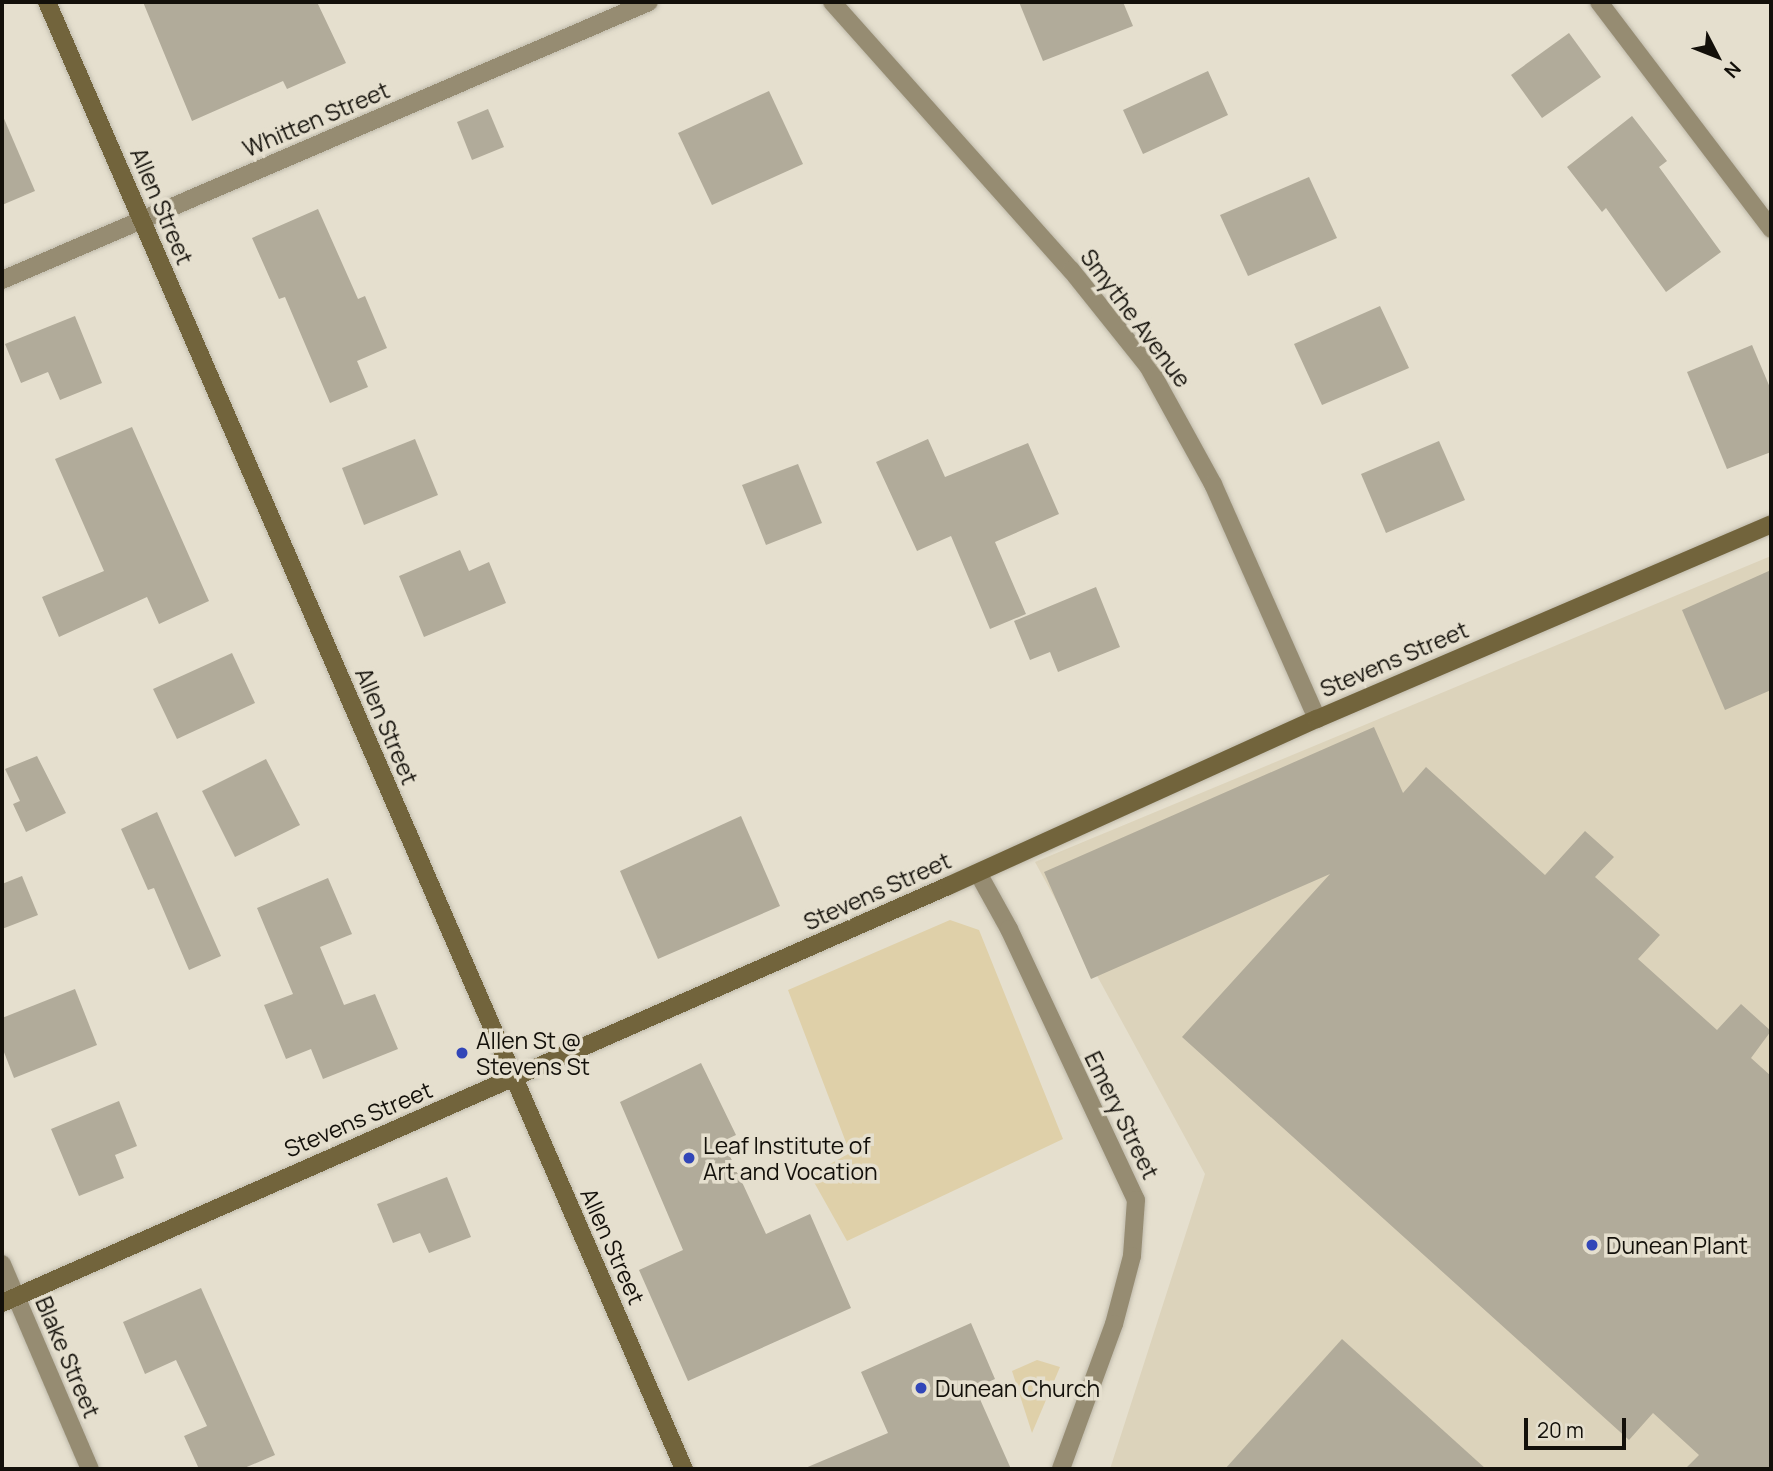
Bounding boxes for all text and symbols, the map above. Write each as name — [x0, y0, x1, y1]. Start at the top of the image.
north arrow — [1682, 21, 1752, 91]
text: N — [1718, 56, 1747, 84]
street label: Whitten Street — [239, 76, 393, 162]
street label: Allen Street — [125, 143, 199, 269]
street label: Smythe Avenue — [1075, 243, 1197, 393]
street label: Stevens Street — [1316, 615, 1472, 703]
street label: Allen Street — [350, 663, 424, 789]
street label: Stevens Street — [799, 846, 955, 936]
place label: Allen St @ Stevens St — [476, 1026, 590, 1080]
marker: Allen St @ Stevens St — [454, 1045, 470, 1061]
street label: Emery Street — [1079, 1047, 1165, 1183]
street label: Stevens Street — [280, 1075, 436, 1163]
place label: Leaf Institute of Art and Vocation — [703, 1131, 878, 1185]
marker: Leaf Institute of Art and Vocation — [681, 1150, 697, 1166]
street label: Allen Street — [575, 1184, 651, 1308]
place label: Dunean Plant — [1606, 1231, 1748, 1259]
marker: Dunean Plant — [1584, 1237, 1600, 1253]
street label: Blake Street — [30, 1292, 106, 1422]
place label: Dunean Church — [935, 1374, 1100, 1402]
marker: Dunean Church — [913, 1380, 929, 1396]
scale bar — [1528, 1404, 1630, 1448]
text: 20 m — [1537, 1416, 1584, 1444]

